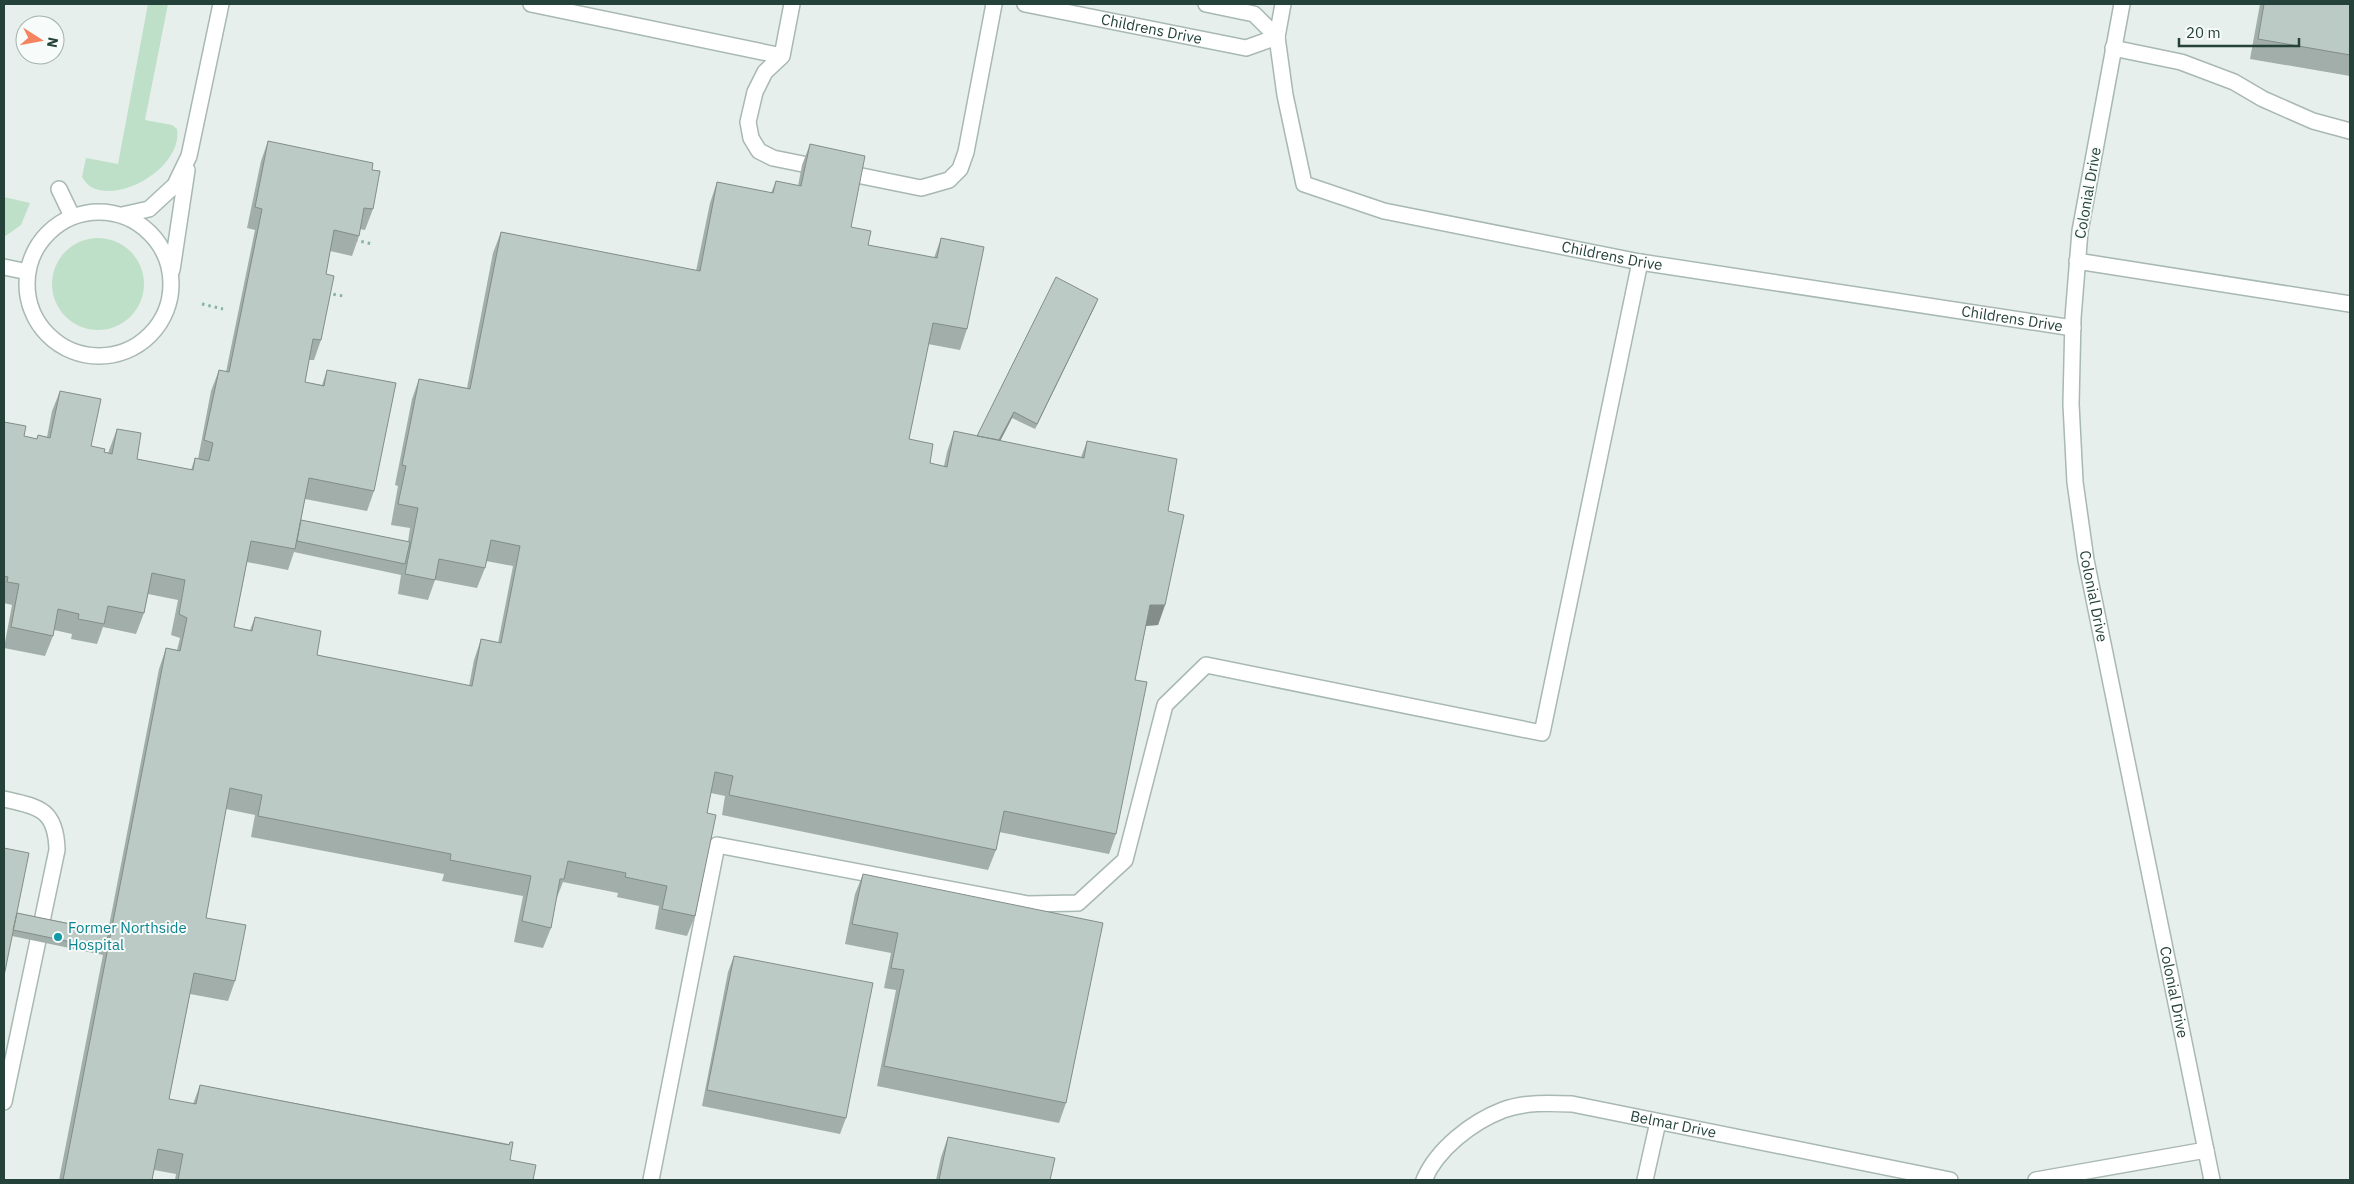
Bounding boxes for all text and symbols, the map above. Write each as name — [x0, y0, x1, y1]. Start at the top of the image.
street label: Childrens Drive — [1100, 9, 1204, 48]
north arrow — [15, 15, 65, 65]
scale bar — [2179, 15, 2299, 47]
text: 20 m — [2186, 23, 2221, 42]
text: N — [43, 36, 63, 49]
street label: Colonial Drive — [2070, 146, 2105, 240]
street label: Childrens Drive — [1560, 237, 1664, 274]
street label: Childrens Drive — [1960, 301, 2064, 335]
street label: Colonial Drive — [2076, 549, 2112, 644]
place label: Former Northside Hospital — [68, 918, 187, 954]
marker: Former Northside Hospital — [52, 931, 64, 943]
street label: Colonial Drive — [2156, 945, 2193, 1040]
street label: Belmar Drive — [1629, 1106, 1718, 1142]

